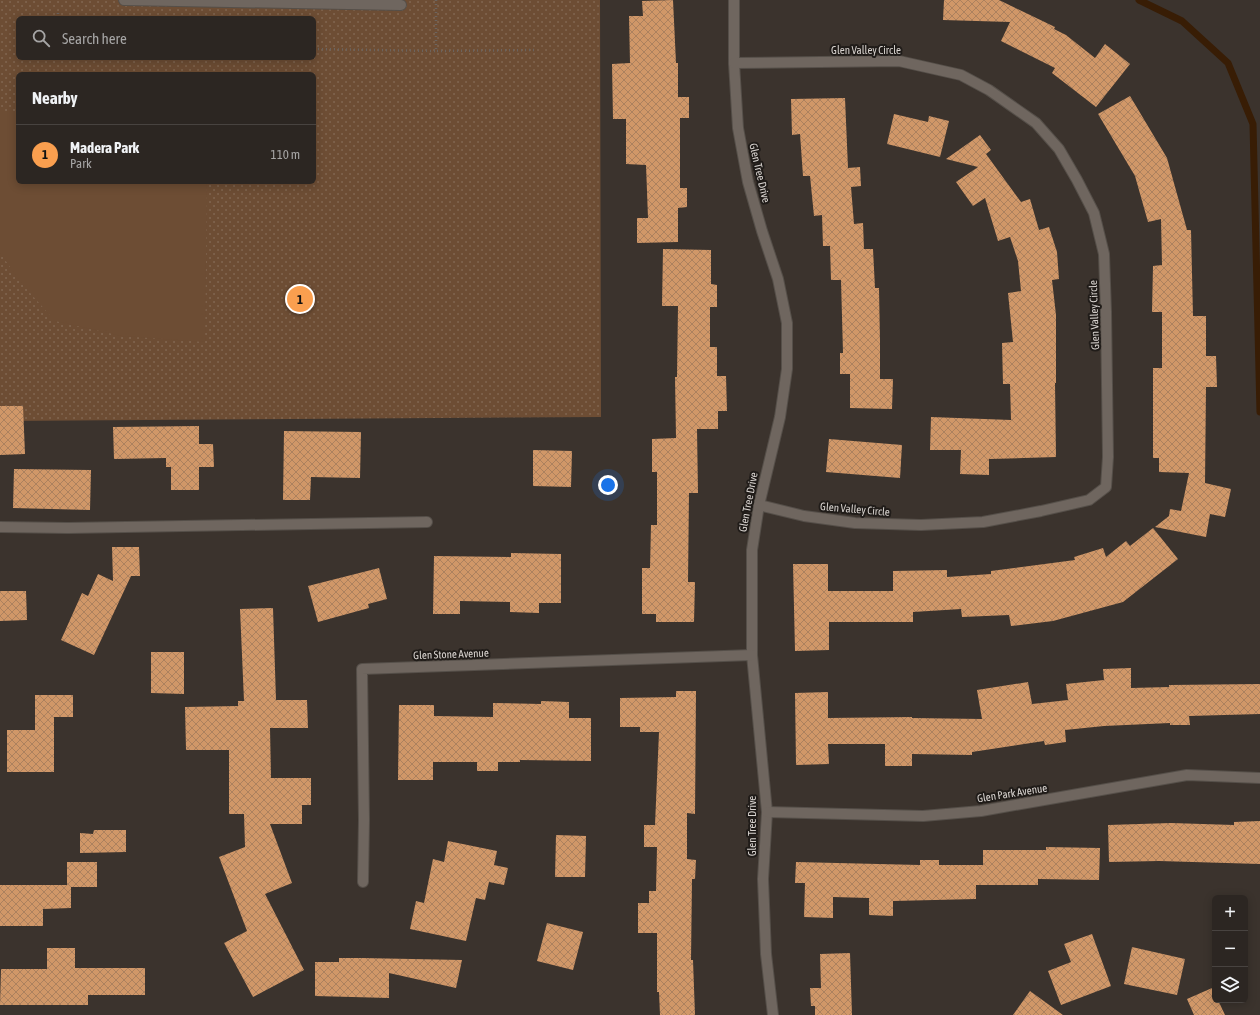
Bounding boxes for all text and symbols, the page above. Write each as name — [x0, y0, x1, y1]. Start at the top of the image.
search box — [16, 16, 316, 60]
icon: search — [30, 27, 52, 49]
text: Search here — [62, 30, 127, 47]
street label: Glen Valley Circle — [831, 44, 901, 56]
text: Nearby — [32, 88, 78, 108]
text: Madera Park — [70, 139, 139, 156]
street label: Glen Tree Drive — [747, 142, 773, 204]
text: 1 — [42, 147, 48, 162]
text: 110 m — [271, 147, 300, 162]
text: Park — [70, 156, 92, 171]
street label: Glen Valley Circle — [1087, 280, 1101, 350]
pin: 1 — [287, 284, 313, 314]
street label: Glen Tree Drive — [736, 471, 760, 533]
your location — [598, 475, 618, 495]
street label: Glen Valley Circle — [820, 500, 890, 518]
street label: Glen Stone Avenue — [413, 647, 489, 661]
street label: Glen Park Avenue — [976, 782, 1048, 804]
street label: Glen Tree Drive — [746, 796, 758, 856]
map controls — [1212, 895, 1248, 1003]
button: + — [1212, 895, 1248, 931]
button: − — [1212, 931, 1248, 967]
button: layers — [1212, 967, 1248, 1003]

